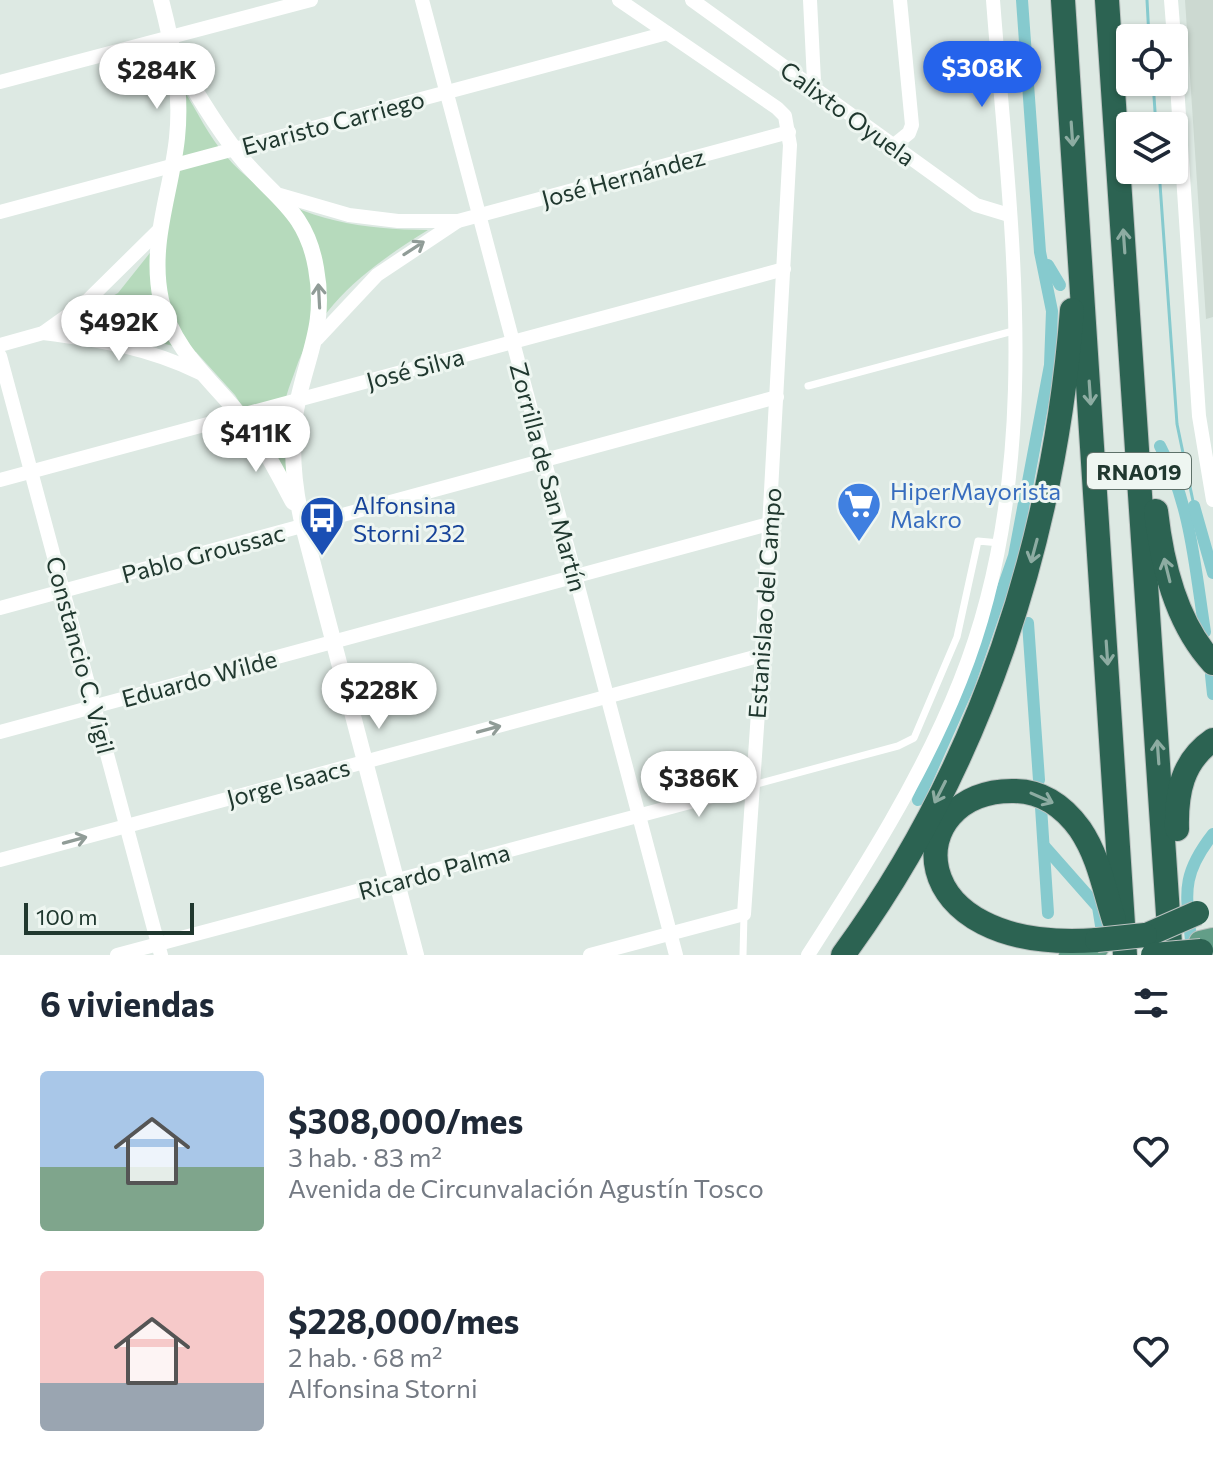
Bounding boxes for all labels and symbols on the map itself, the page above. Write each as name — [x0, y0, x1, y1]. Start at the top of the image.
pin: $308K — [926, 41, 1038, 109]
pin: $284K — [101, 43, 213, 111]
street label: Calixto Oyuela — [775, 54, 921, 172]
street label: Evaristo Carriego — [239, 84, 427, 160]
one-way arrow — [1065, 120, 1080, 147]
street label: José Hernández — [538, 141, 708, 213]
one-way arrow — [1116, 228, 1131, 255]
one-way arrow — [402, 240, 425, 256]
one-way arrow — [311, 283, 326, 310]
pin: $492K — [63, 295, 175, 363]
street label: José Silva — [363, 341, 467, 395]
street label: Zorrilla de San Martín — [504, 359, 594, 595]
one-way arrow — [1082, 379, 1097, 406]
pin: $411K — [200, 406, 312, 474]
road number: RNA019 — [1087, 453, 1191, 489]
place label: HiperMayorista Makro — [890, 476, 1061, 533]
supermarket icon: HiperMayorista Makro — [835, 480, 883, 543]
street label: Estanislao del Campo — [741, 487, 787, 719]
place label: Alfonsina Storni 232 — [353, 490, 465, 547]
bus stop icon: Alfonsina Storni 232 — [298, 494, 346, 557]
street label: Pablo Groussac — [118, 517, 288, 589]
one-way arrow — [1025, 537, 1040, 563]
street label: Constancio C. Vigil — [41, 553, 121, 757]
one-way arrow — [1159, 557, 1174, 583]
one-way arrow — [1099, 639, 1114, 665]
street label: Eduardo Wilde — [118, 643, 280, 713]
pin: $228K — [323, 663, 435, 731]
one-way arrow — [475, 720, 501, 735]
one-way arrow — [1150, 739, 1165, 766]
pin: $386K — [643, 751, 755, 819]
street label: Jorge Isaacs — [223, 752, 353, 812]
one-way arrow — [931, 780, 947, 804]
one-way arrow — [1030, 791, 1054, 806]
one-way arrow — [62, 831, 88, 846]
street label: Ricardo Palma — [355, 837, 513, 905]
scale bar — [24, 899, 194, 935]

